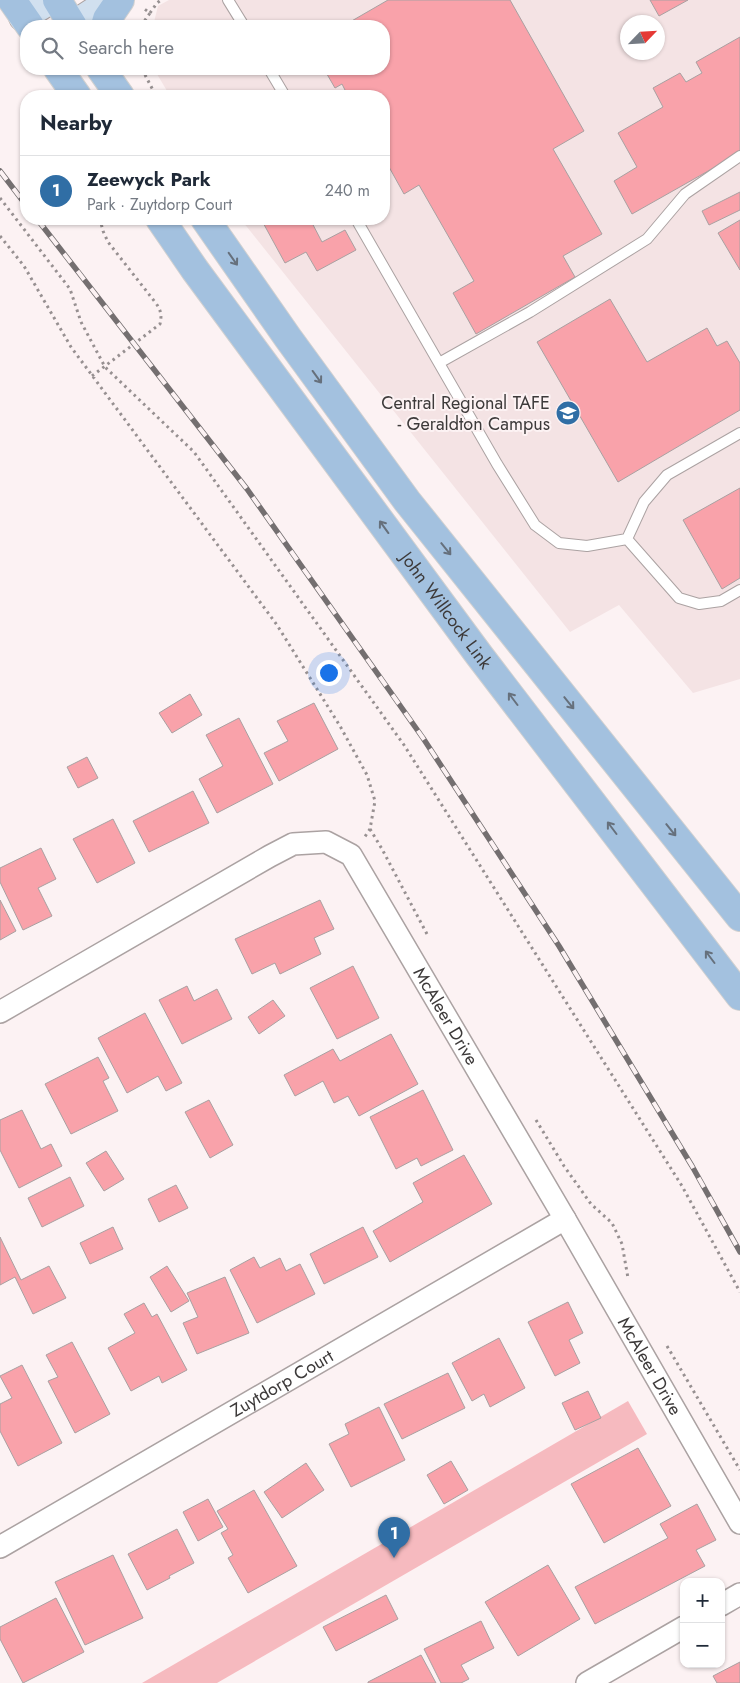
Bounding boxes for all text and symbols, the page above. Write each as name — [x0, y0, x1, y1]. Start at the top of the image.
north arrow — [620, 15, 665, 60]
search box — [20, 20, 390, 75]
icon: search — [38, 34, 66, 62]
text: Search here — [78, 34, 174, 61]
text: Nearby — [40, 108, 112, 138]
text: Zeewyck Park — [87, 166, 211, 193]
text: 1 — [52, 179, 60, 202]
text: 240 m — [325, 179, 370, 202]
text: Park · Zuytdorp Court — [87, 193, 232, 216]
one-way arrow — [228, 252, 238, 266]
one-way arrow — [312, 370, 322, 384]
place label: Central Regional TAFE - Geraldton Campus — [381, 390, 550, 437]
school or university icon: Central Regional TAFE - Geraldton Campus — [555, 400, 581, 426]
one-way arrow — [379, 520, 389, 534]
one-way arrow — [440, 542, 451, 555]
street label: John Willcock Link — [393, 545, 498, 675]
your location — [316, 660, 342, 686]
one-way arrow — [507, 693, 518, 706]
one-way arrow — [564, 696, 575, 709]
one-way arrow — [606, 822, 617, 835]
one-way arrow — [665, 823, 676, 836]
one-way arrow — [705, 951, 716, 964]
street label: McAleer Drive — [407, 962, 485, 1070]
street label: McAleer Drive — [611, 1312, 688, 1420]
street label: Zuytdorp Court — [226, 1343, 339, 1423]
pin: 1 — [378, 1517, 410, 1558]
map controls — [680, 1578, 725, 1668]
button: + — [680, 1578, 725, 1623]
button: − — [680, 1623, 725, 1668]

